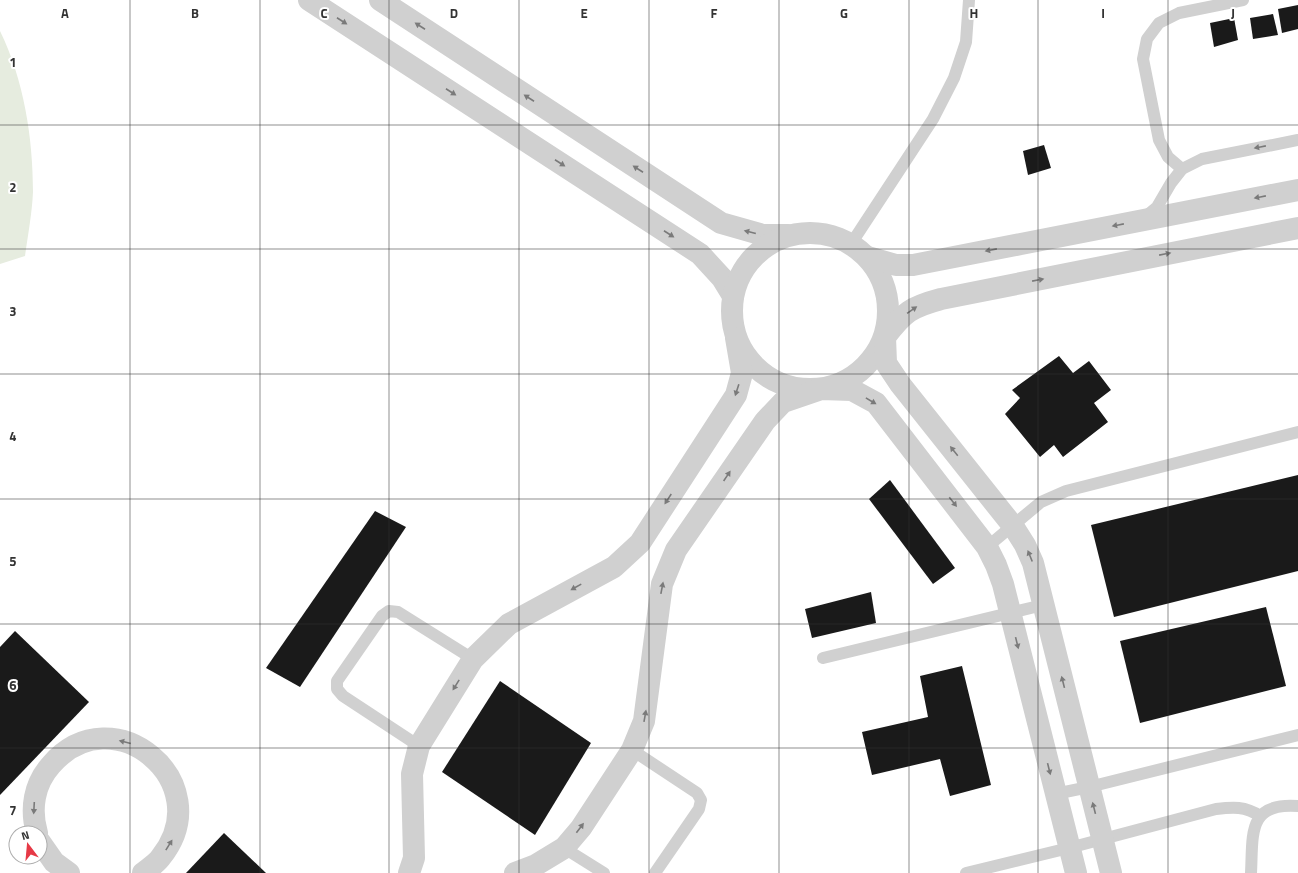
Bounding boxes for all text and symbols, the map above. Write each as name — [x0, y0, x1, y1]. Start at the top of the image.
text: A — [61, 3, 69, 23]
text: B — [191, 3, 199, 23]
text: C — [320, 3, 328, 23]
text: D — [450, 3, 458, 23]
text: E — [580, 3, 588, 23]
text: F — [711, 3, 718, 23]
text: G — [840, 3, 848, 23]
text: H — [970, 3, 978, 23]
text: I — [1101, 3, 1105, 23]
text: J — [1231, 3, 1235, 23]
one-way arrow — [337, 17, 347, 25]
one-way arrow — [414, 23, 426, 30]
text: 1 — [9, 52, 17, 72]
one-way arrow — [446, 88, 456, 96]
one-way arrow — [523, 94, 535, 101]
one-way arrow — [1254, 145, 1266, 151]
one-way arrow — [555, 159, 565, 167]
one-way arrow — [633, 165, 643, 173]
text: 2 — [9, 177, 17, 197]
one-way arrow — [1254, 194, 1266, 200]
one-way arrow — [1112, 222, 1125, 228]
one-way arrow — [744, 229, 756, 235]
one-way arrow — [664, 230, 674, 238]
one-way arrow — [985, 248, 997, 254]
one-way arrow — [1159, 251, 1171, 257]
one-way arrow — [1032, 276, 1044, 282]
text: 3 — [9, 301, 17, 321]
one-way arrow — [907, 306, 917, 314]
one-way arrow — [734, 384, 740, 396]
one-way arrow — [866, 397, 876, 405]
text: 4 — [9, 426, 17, 446]
one-way arrow — [949, 446, 958, 457]
one-way arrow — [723, 471, 731, 481]
one-way arrow — [664, 494, 672, 504]
one-way arrow — [948, 496, 957, 507]
one-way arrow — [1026, 550, 1032, 562]
text: 5 — [9, 551, 17, 571]
one-way arrow — [659, 581, 665, 594]
one-way arrow — [570, 584, 582, 591]
one-way arrow — [1015, 637, 1021, 649]
text: 6 — [9, 675, 17, 695]
one-way arrow — [1059, 676, 1065, 688]
one-way arrow — [452, 680, 460, 690]
one-way arrow — [642, 710, 648, 722]
one-way arrow — [118, 739, 130, 745]
one-way arrow — [1047, 763, 1053, 775]
text: 7 — [9, 800, 17, 820]
one-way arrow — [31, 802, 37, 815]
one-way arrow — [1091, 802, 1097, 814]
one-way arrow — [576, 823, 585, 834]
north arrow — [8, 825, 48, 865]
text: N — [19, 827, 31, 844]
one-way arrow — [165, 840, 173, 850]

